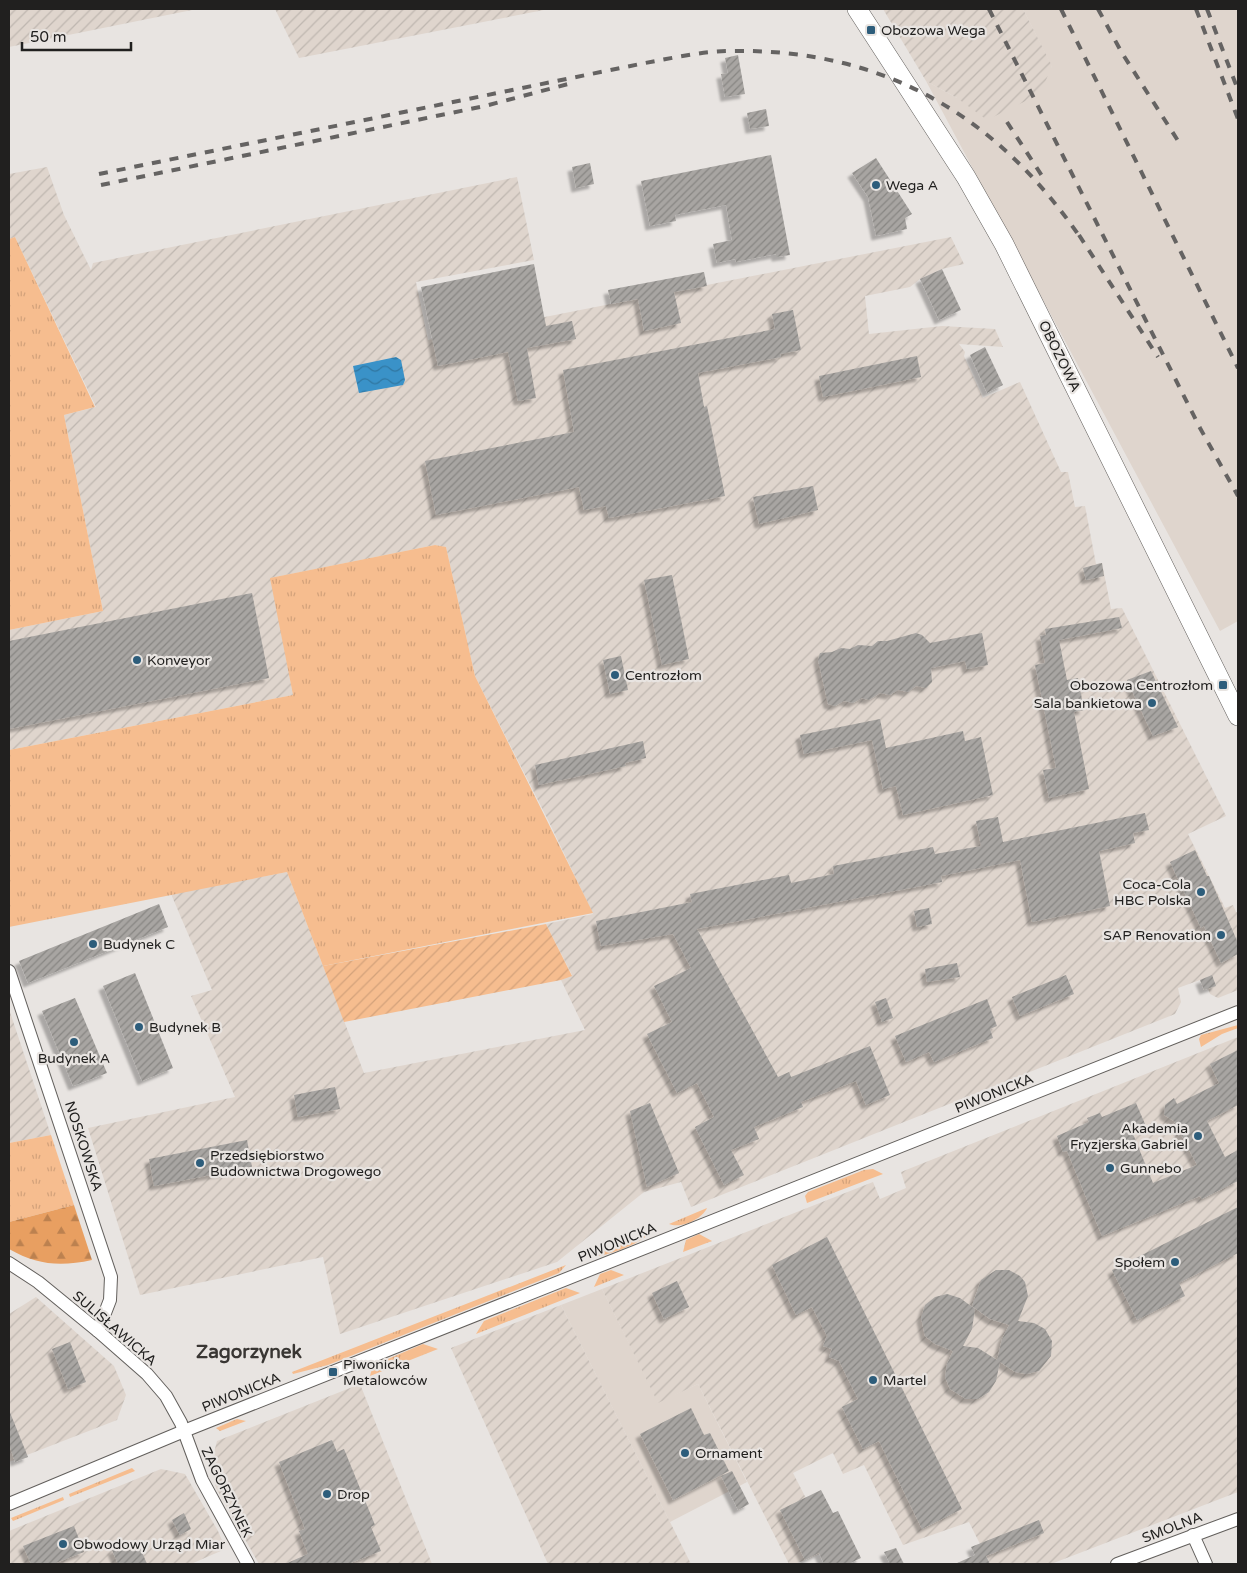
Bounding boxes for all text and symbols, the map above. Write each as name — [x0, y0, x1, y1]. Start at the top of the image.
scale bar — [22, 20, 131, 52]
place label: Obozowa Wega — [881, 22, 986, 39]
marker: Obozowa Wega — [865, 24, 877, 36]
text: 50 m — [30, 28, 67, 46]
place label: Wega A — [886, 177, 938, 194]
marker: Wega A — [870, 179, 882, 191]
street label: OBOZOWA — [1035, 318, 1084, 395]
place label: Konveyor — [147, 652, 210, 669]
marker: Konveyor — [131, 654, 143, 666]
place label: Centrozłom — [625, 667, 702, 684]
marker: Centrozłom — [609, 669, 621, 681]
place label: Obozowa Centrozłom — [1070, 677, 1213, 694]
marker: Obozowa Centrozłom — [1217, 679, 1229, 691]
place label: Sala bankietowa — [1034, 695, 1142, 712]
marker: Sala bankietowa — [1146, 697, 1158, 709]
place label: Coca-Cola HBC Polska — [1114, 876, 1191, 909]
marker: Coca-Cola HBC Polska — [1195, 886, 1207, 898]
place label: SAP Renovation — [1103, 927, 1211, 944]
marker: SAP Renovation — [1215, 929, 1227, 941]
place label: Budynek C — [103, 936, 175, 953]
marker: Budynek C — [87, 938, 99, 950]
place label: Budynek B — [149, 1019, 221, 1036]
marker: Budynek B — [133, 1021, 145, 1033]
marker: Budynek A — [68, 1036, 80, 1048]
place label: Budynek A — [38, 1050, 110, 1067]
street label: PIWONICKA — [952, 1070, 1036, 1117]
street label: NOSKOWSKA — [61, 1099, 106, 1193]
place label: Akademia Fryzjerska Gabriel — [1070, 1120, 1188, 1153]
marker: Akademia Fryzjerska Gabriel — [1192, 1130, 1204, 1142]
place label: Przedsiębiorstwo Budownictwa Drogowego — [210, 1147, 381, 1180]
marker: Przedsiębiorstwo Budownictwa Drogowego — [194, 1157, 206, 1169]
place label: Gunnebo — [1120, 1160, 1181, 1177]
marker: Gunnebo — [1104, 1162, 1116, 1174]
street label: PIWONICKA — [575, 1219, 659, 1266]
place label: Społem — [1115, 1254, 1165, 1271]
marker: Społem — [1169, 1256, 1181, 1268]
street label: SULISŁAWICKA — [69, 1287, 160, 1369]
district label: Zagorzynek — [196, 1341, 303, 1364]
place label: Piwonicka Metalowców — [343, 1356, 427, 1389]
marker: Piwonicka Metalowców — [327, 1366, 339, 1378]
street label: PIWONICKA — [199, 1369, 283, 1416]
place label: Martel — [883, 1372, 926, 1389]
marker: Martel — [867, 1374, 879, 1386]
street label: ZAGORZYNEK — [197, 1444, 256, 1540]
place label: Ornament — [695, 1445, 763, 1462]
marker: Ornament — [679, 1447, 691, 1459]
place label: Drop — [337, 1486, 370, 1503]
marker: Drop — [321, 1488, 333, 1500]
street label: SMOLNA — [1140, 1508, 1205, 1547]
place label: Obwodowy Urząd Miar — [73, 1536, 226, 1553]
marker: Obwodowy Urząd Miar — [57, 1538, 69, 1550]

